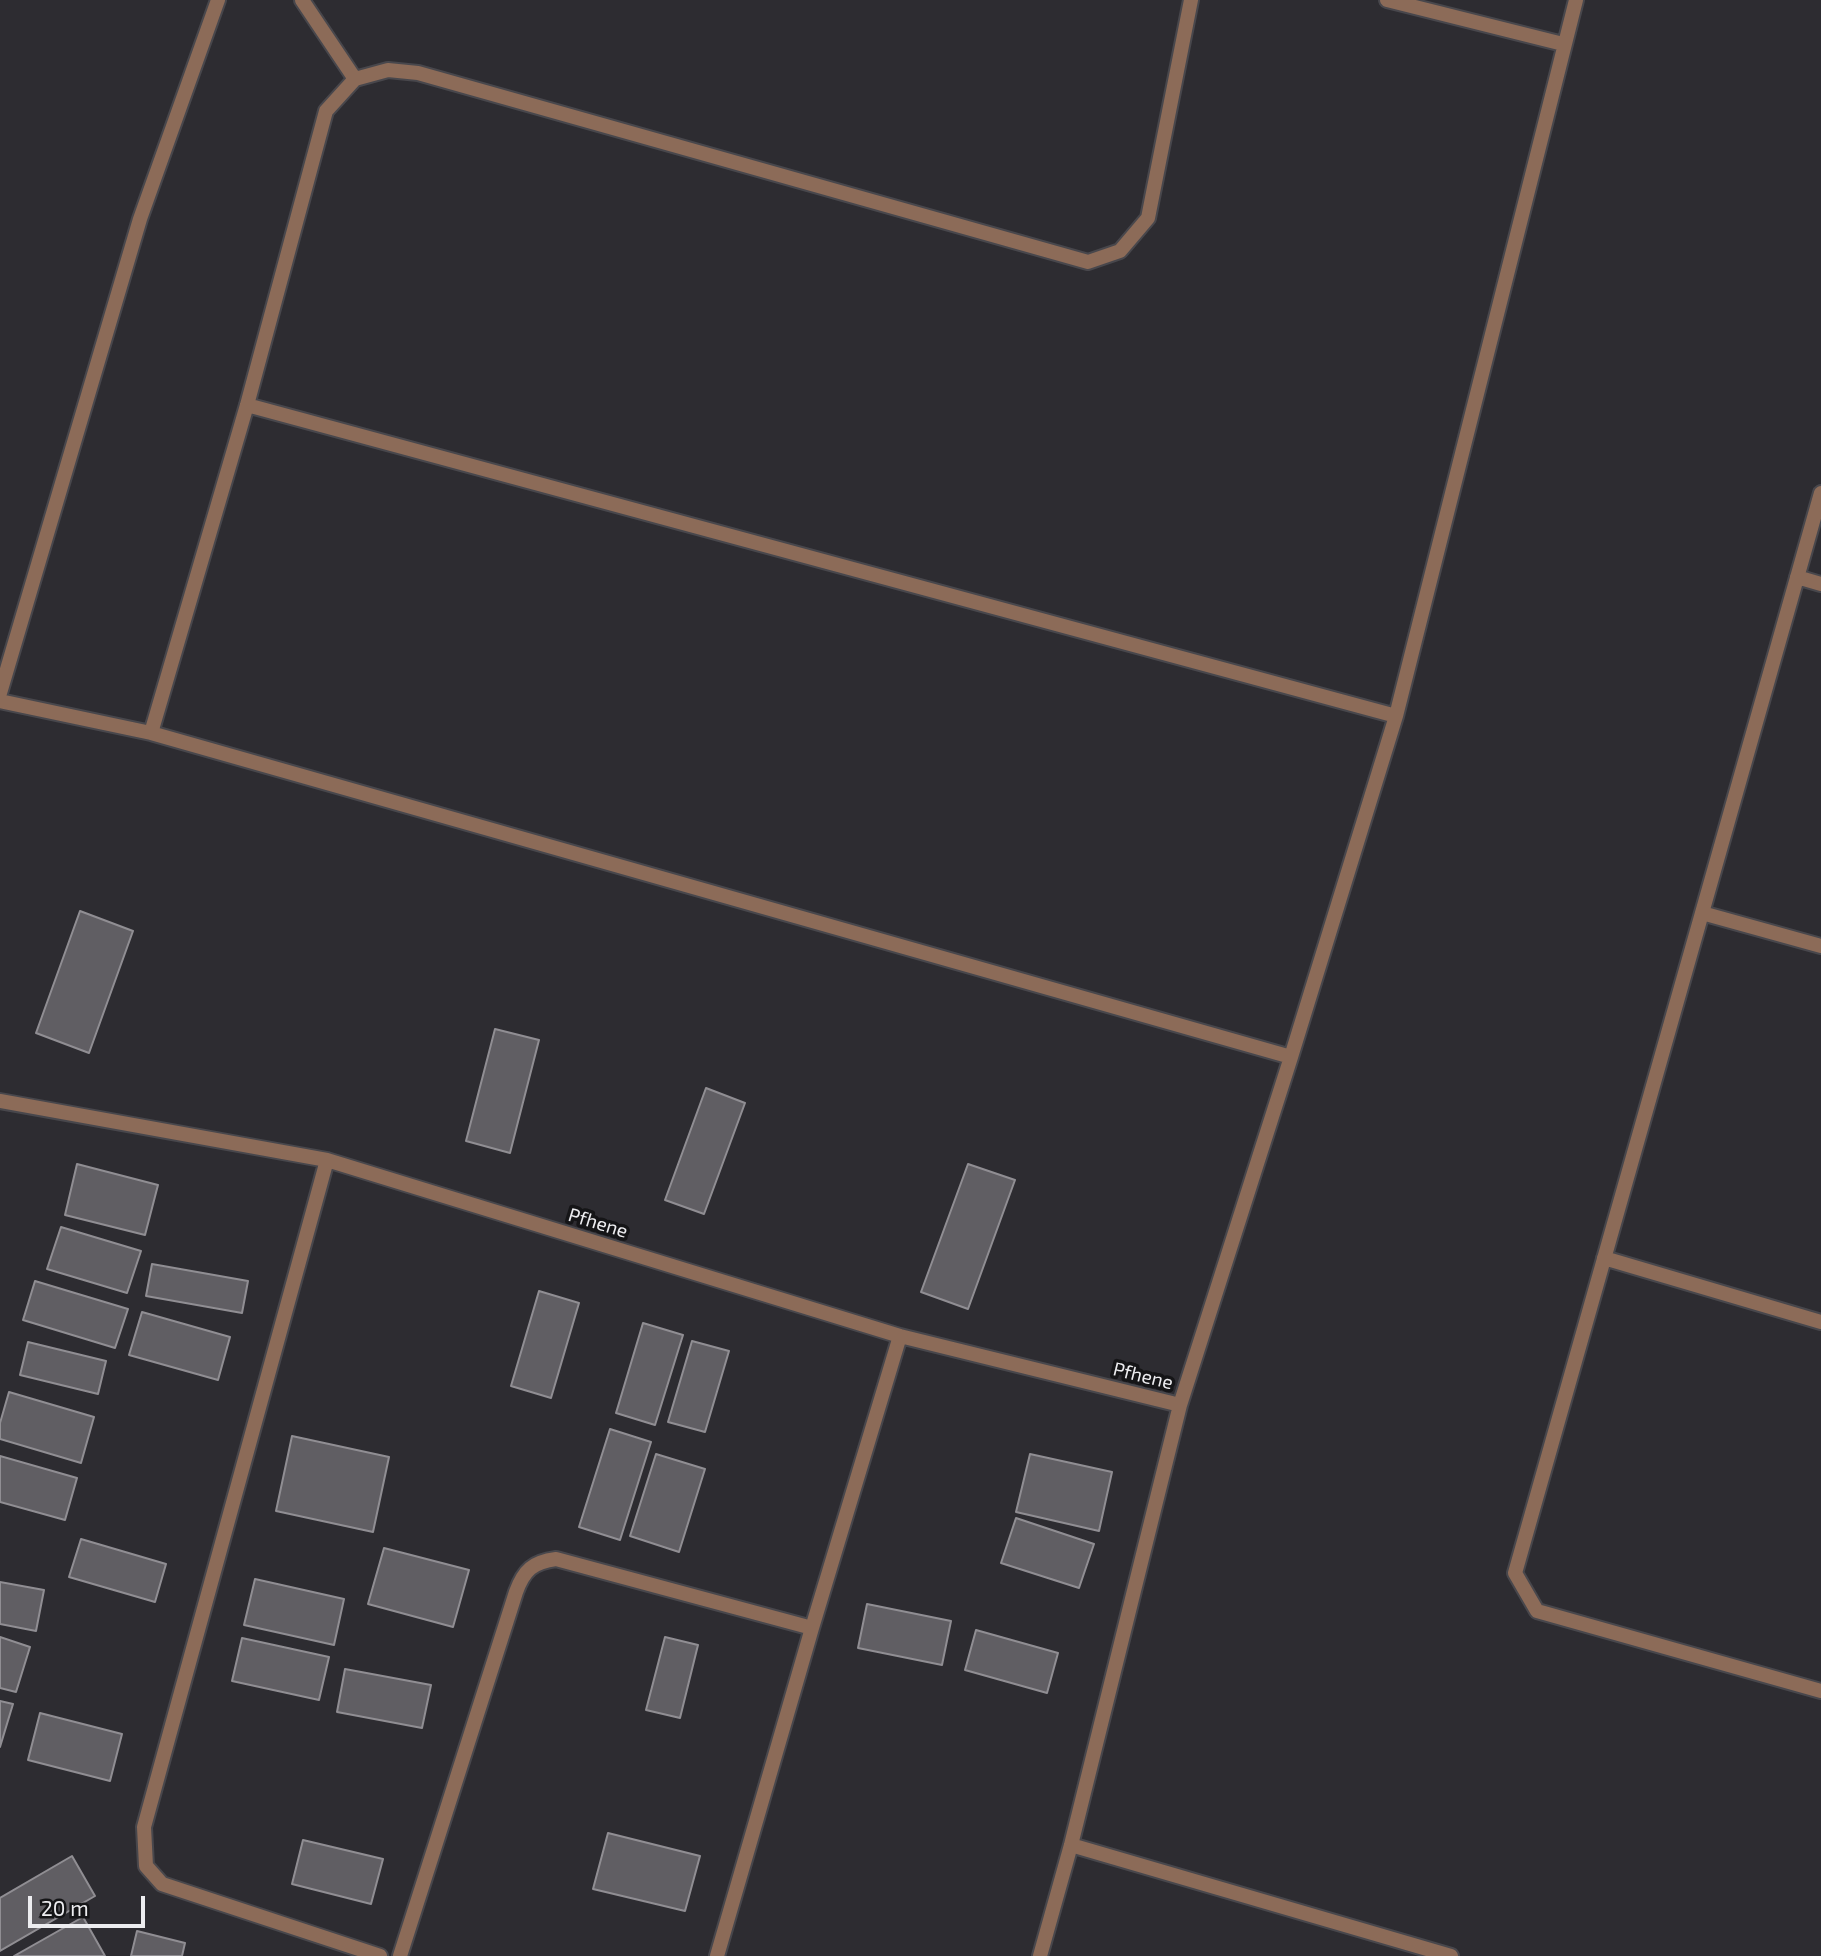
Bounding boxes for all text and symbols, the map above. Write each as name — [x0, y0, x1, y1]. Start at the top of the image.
street label: Pfhene — [566, 1203, 630, 1243]
street label: Pfhene — [1111, 1358, 1175, 1394]
scale bar — [32, 1882, 149, 1926]
text: 20 m — [41, 1895, 89, 1920]

